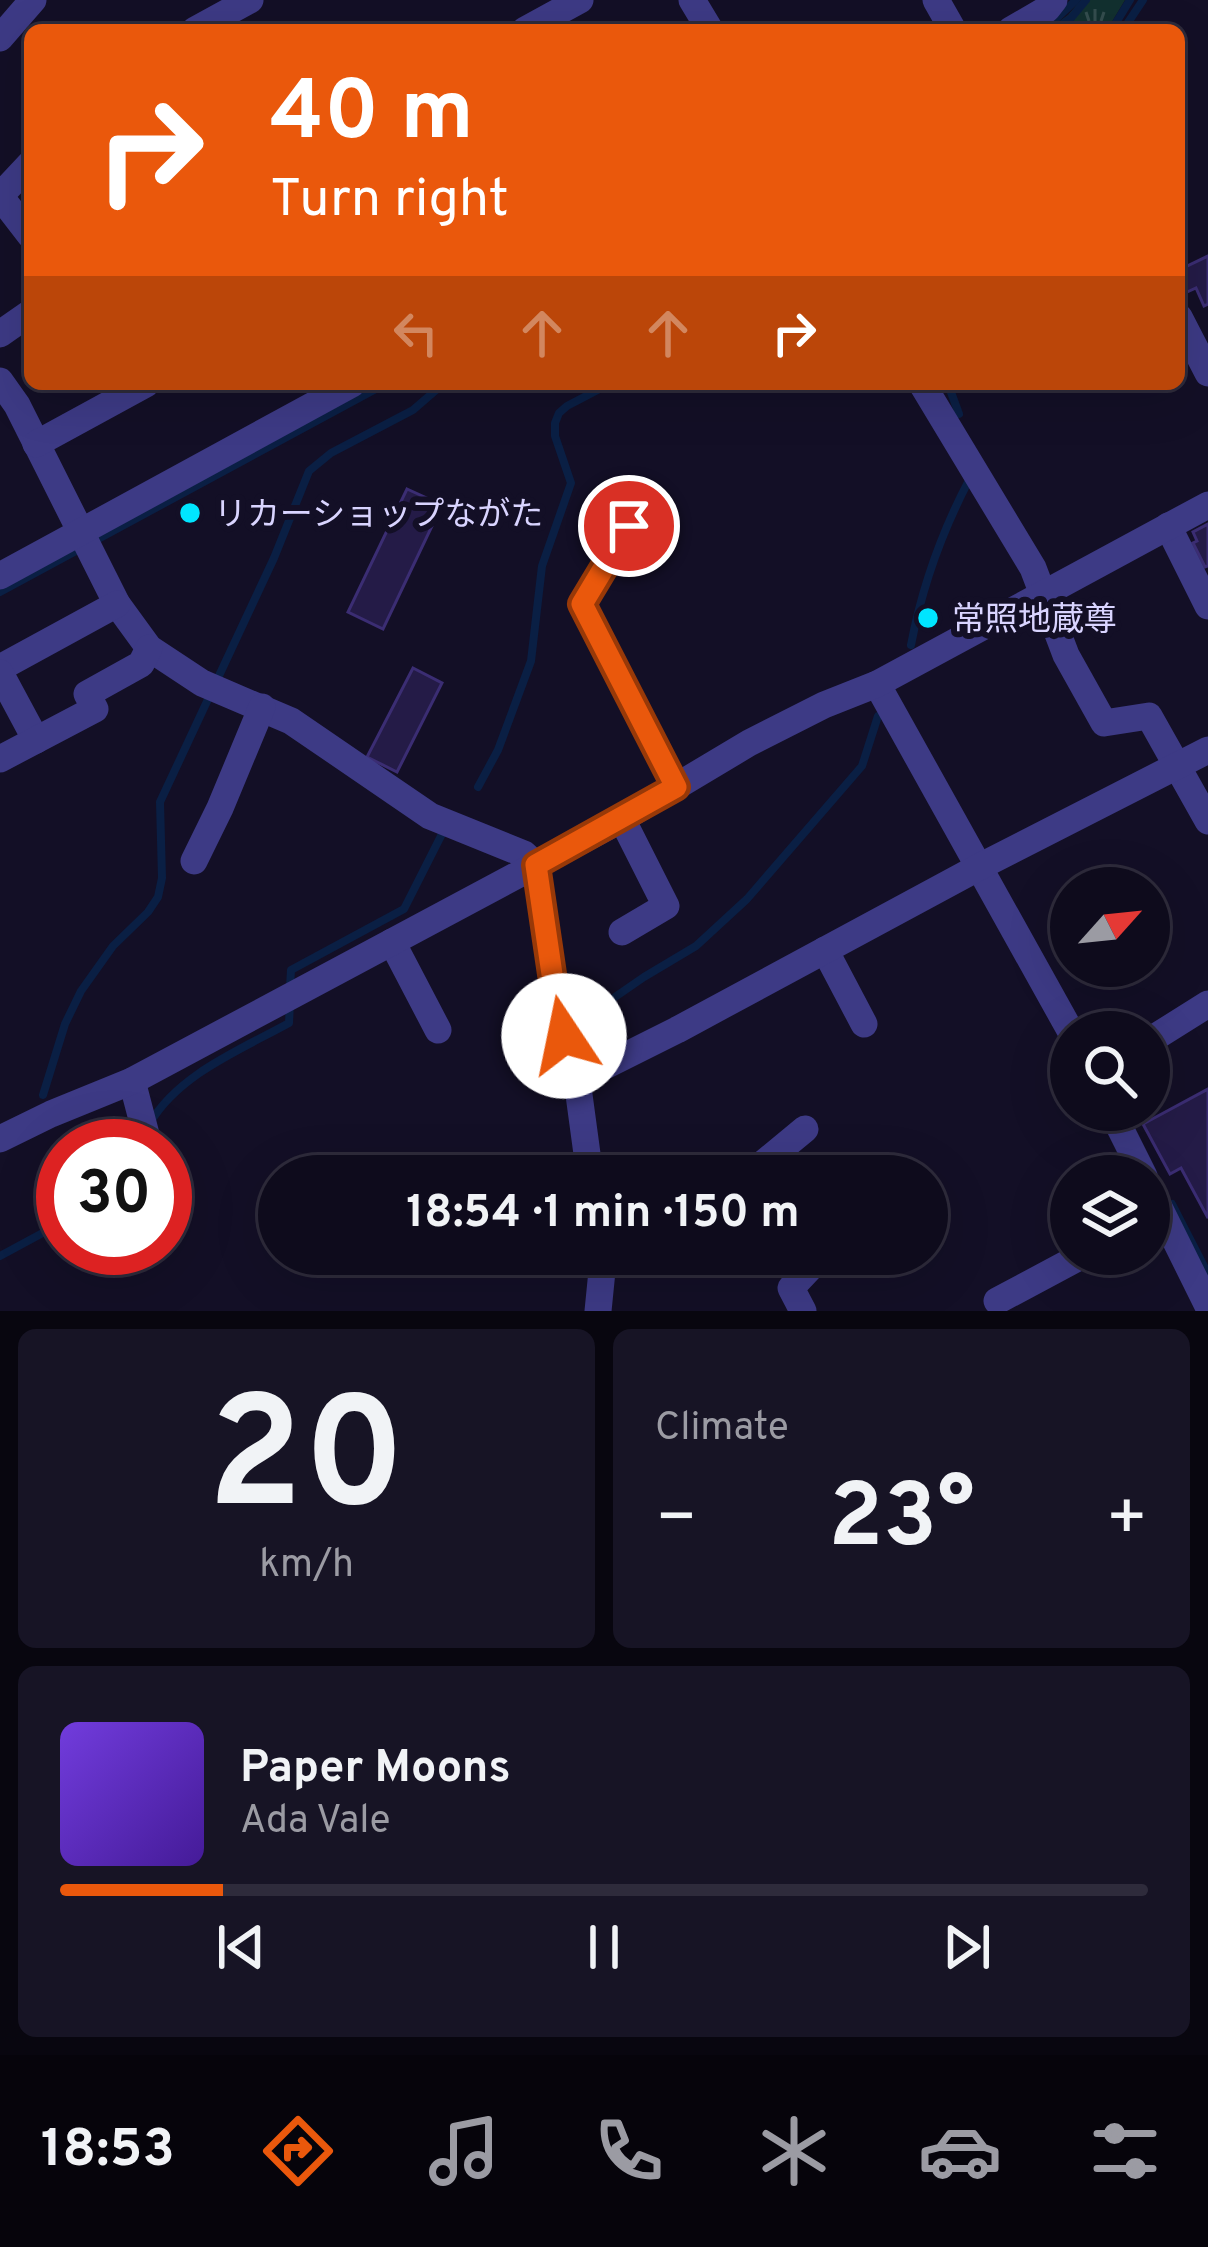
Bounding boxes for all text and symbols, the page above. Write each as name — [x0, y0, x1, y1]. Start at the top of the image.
text: 40 m — [270, 63, 474, 169]
icon: right — [72, 72, 228, 228]
text: Turn right — [270, 167, 509, 236]
icon: left — [383, 300, 449, 366]
icon: ahead — [509, 300, 575, 366]
icon: ahead — [635, 300, 701, 366]
icon: right — [761, 300, 827, 366]
pin — [578, 475, 680, 577]
icon: arrive — [596, 493, 662, 559]
place label: リカーショップながた — [214, 496, 543, 538]
marker: リカーショップながた — [177, 500, 203, 526]
place label: 常照地蔵尊 — [952, 601, 1117, 643]
marker: 常照地蔵尊 — [915, 605, 941, 631]
north arrow — [1050, 867, 1170, 987]
map controls — [1050, 867, 1170, 1275]
position arrow — [501, 973, 627, 1099]
button: search — [1050, 1011, 1170, 1131]
speed limit sign: 30 — [36, 1119, 192, 1275]
button: layers — [1050, 1155, 1170, 1275]
text: 18:54 · 1 min · 150 m — [406, 1186, 800, 1243]
text: 20 — [208, 1365, 405, 1563]
text: Climate — [655, 1405, 789, 1454]
text: 23° — [828, 1465, 975, 1578]
text: − — [655, 1480, 698, 1563]
text: + — [1105, 1480, 1148, 1563]
text: km/h — [259, 1542, 354, 1591]
text: Paper Moons — [240, 1741, 511, 1798]
text: Ada Vale — [240, 1798, 391, 1847]
icon: previous — [208, 1914, 274, 1980]
icon: pause — [571, 1914, 637, 1980]
icon: next — [934, 1914, 1000, 1980]
icon: directions — [256, 2109, 340, 2193]
icon: music — [422, 2109, 506, 2193]
icon: phone — [587, 2109, 671, 2193]
icon: climate — [752, 2109, 836, 2193]
icon: car — [918, 2109, 1002, 2193]
icon: filters — [1083, 2109, 1167, 2193]
text: 18:53 — [41, 2117, 175, 2186]

